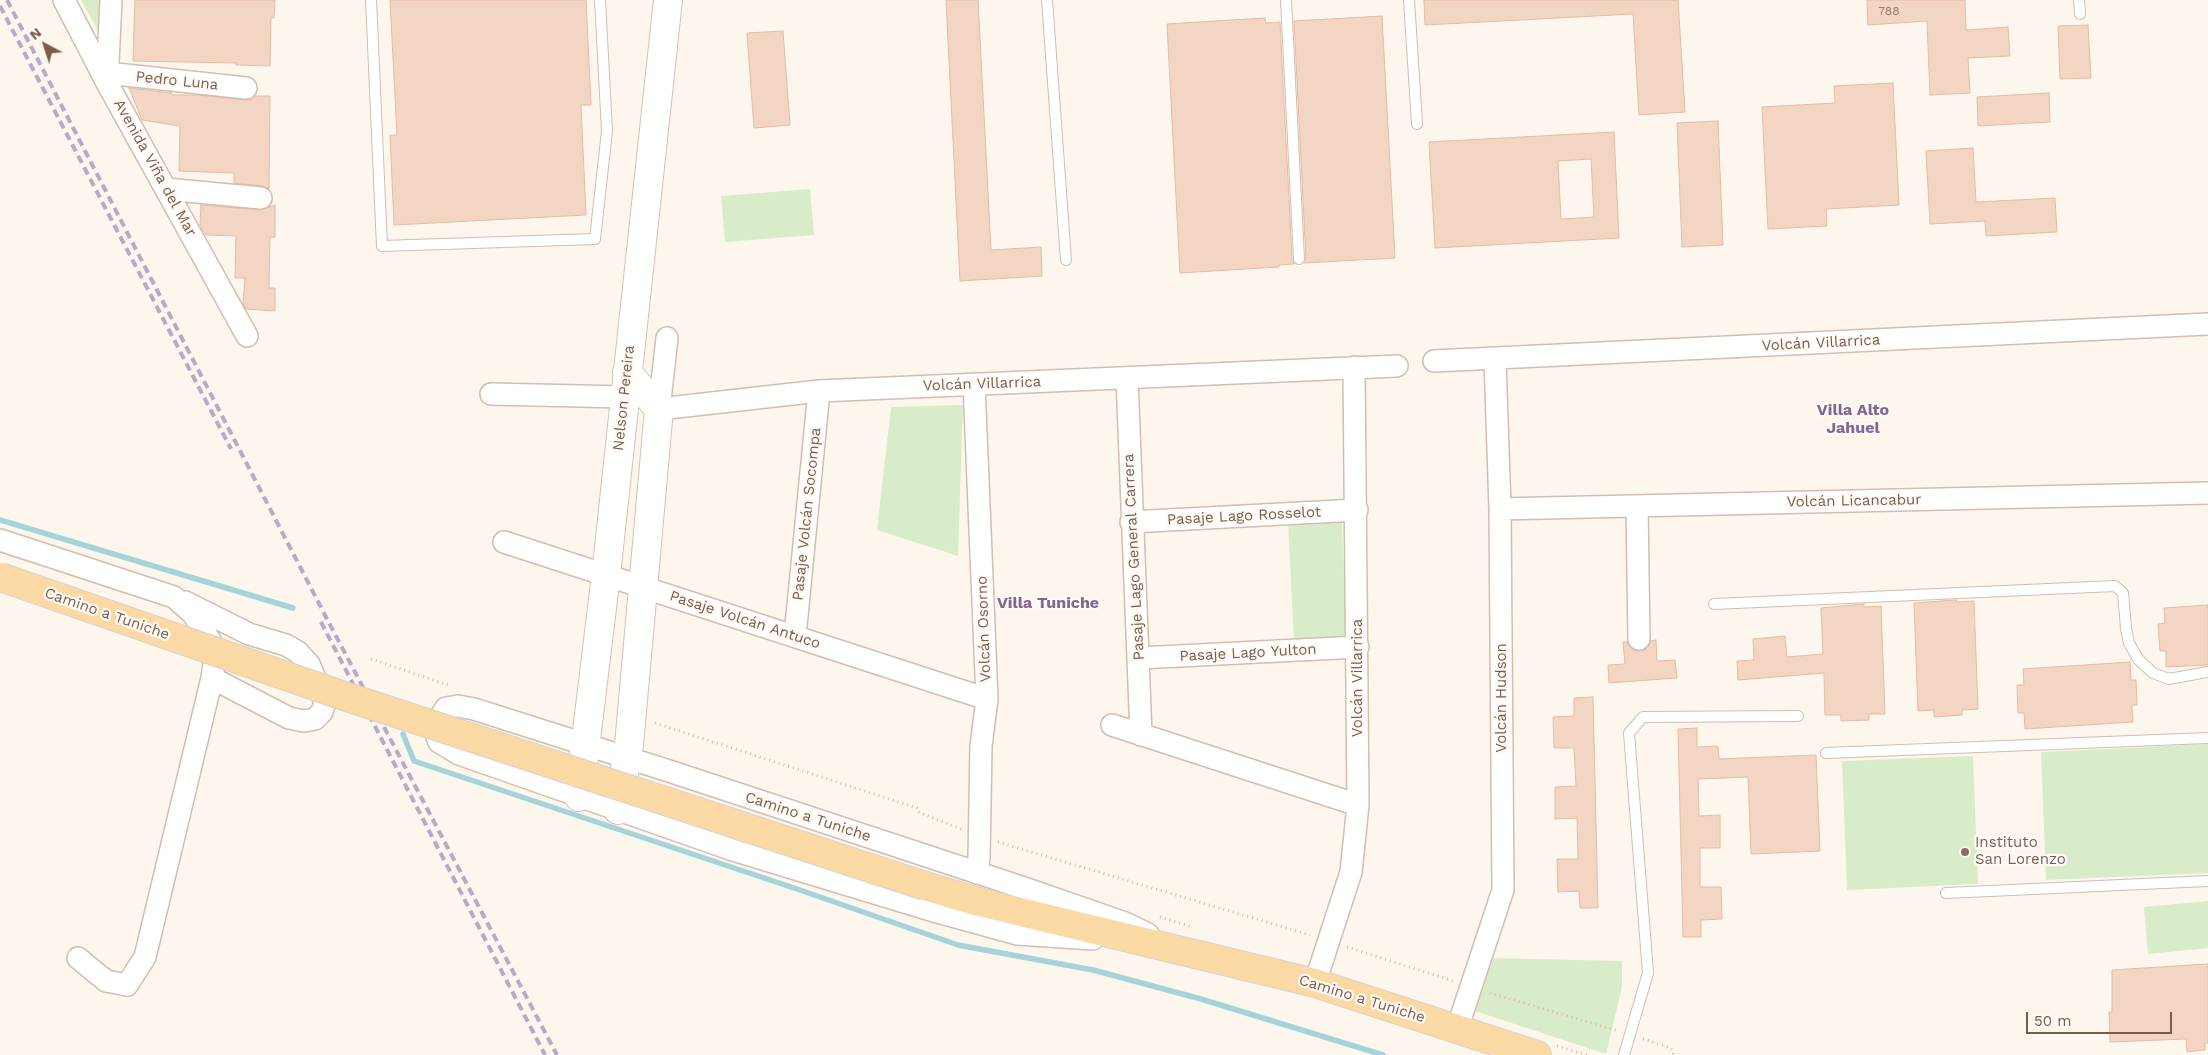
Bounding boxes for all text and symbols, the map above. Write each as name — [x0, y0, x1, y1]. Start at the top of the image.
house number: 788 — [1878, 4, 1900, 18]
north arrow — [20, 20, 70, 70]
text: N — [26, 24, 44, 43]
street label: Pedro Luna — [135, 68, 219, 94]
street label: Avenida Viña del Mar — [110, 96, 200, 240]
street label: Volcán Villarrica — [1761, 331, 1881, 355]
street label: Nelson Pereira — [610, 344, 638, 452]
street label: Volcán Villarrica — [923, 373, 1041, 395]
district label: Villa Alto Jahuel — [1817, 400, 1889, 438]
street label: Pasaje Volcán Socompa — [789, 427, 825, 601]
street label: Pasaje Lago General Carrera — [1120, 453, 1148, 661]
street label: Volcán Licancabur — [1786, 491, 1922, 511]
street label: Pasaje Lago Rosselot — [1166, 503, 1322, 529]
street label: Volcán Osorno — [973, 575, 995, 683]
street label: Camino a Tuniche — [42, 584, 172, 644]
street label: Pasaje Volcán Antuco — [667, 587, 823, 653]
district label: Villa Tuniche — [997, 593, 1099, 613]
street label: Volcán Villarrica — [1349, 619, 1367, 737]
street label: Pasaje Lago Yulton — [1179, 640, 1317, 666]
street label: Volcán Hudson — [1493, 643, 1511, 753]
street label: Camino a Tuniche — [743, 788, 873, 846]
place label: Instituto San Lorenzo — [1975, 834, 2066, 869]
marker: Instituto San Lorenzo — [1959, 846, 1971, 858]
street label: Camino a Tuniche — [1297, 971, 1427, 1027]
scale bar — [2028, 1002, 2174, 1034]
text: 50 m — [2034, 1012, 2071, 1030]

